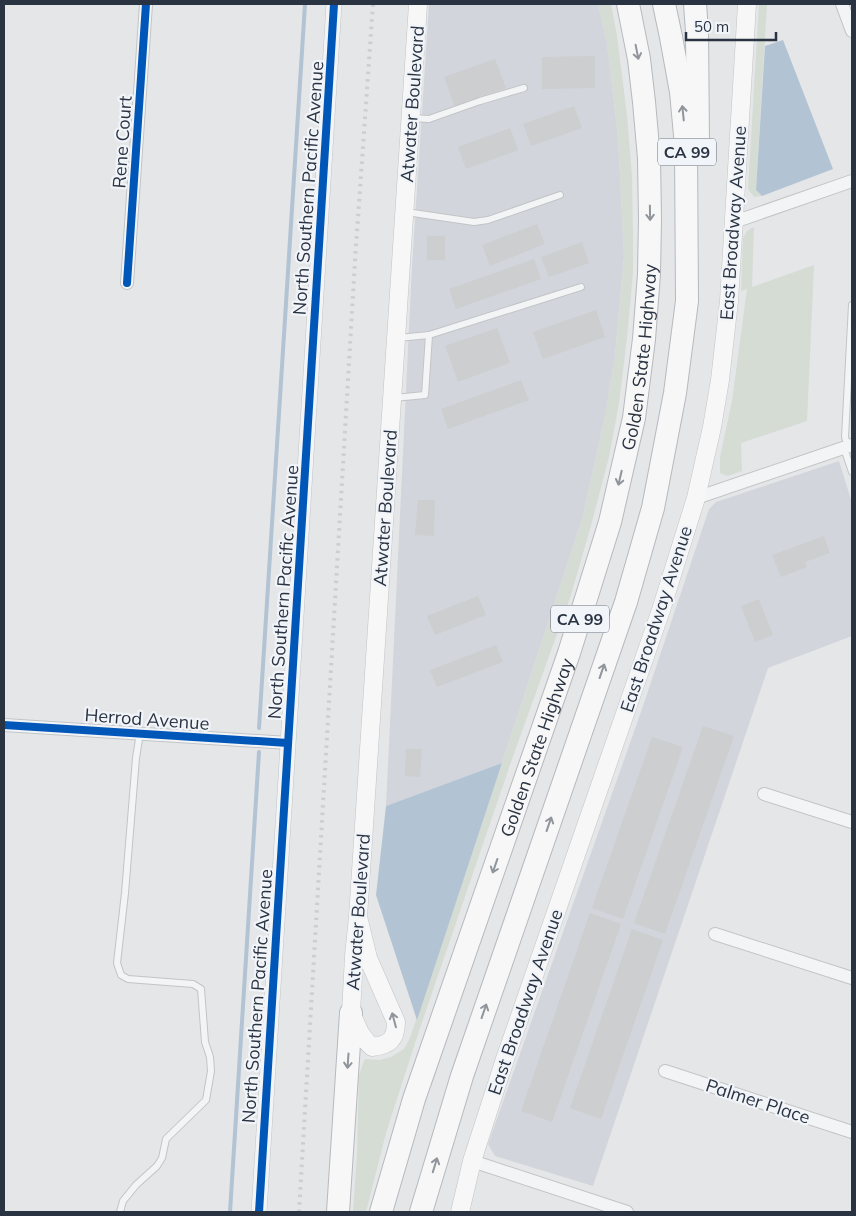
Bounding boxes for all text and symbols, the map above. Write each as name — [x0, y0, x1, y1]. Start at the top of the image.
scale bar — [686, 10, 776, 42]
text: 50 m — [694, 17, 729, 36]
street label: Atwater Boulevard — [395, 25, 429, 183]
one-way arrow — [633, 43, 642, 59]
street label: North Southern Pacific Avenue — [288, 60, 328, 316]
street label: Rene Court — [107, 95, 137, 189]
one-way arrow — [678, 105, 688, 121]
street label: East Broadway Avenue — [715, 125, 751, 321]
road number: CA 99 — [658, 138, 716, 166]
one-way arrow — [645, 205, 655, 221]
street label: Golden State Highway — [615, 263, 661, 453]
street label: Atwater Boulevard — [368, 429, 402, 587]
street label: North Southern Pacific Avenue — [263, 464, 303, 720]
one-way arrow — [615, 470, 624, 486]
street label: East Broadway Avenue — [615, 523, 697, 715]
road number: CA 99 — [551, 606, 609, 632]
street label: Golden State Highway — [495, 654, 578, 840]
one-way arrow — [598, 663, 608, 679]
street label: Herrod Avenue — [84, 703, 210, 735]
one-way arrow — [545, 817, 554, 832]
street label: Atwater Boulevard — [341, 833, 375, 991]
one-way arrow — [489, 858, 499, 874]
street label: North Southern Pacific Avenue — [237, 868, 277, 1124]
street label: East Broadway Avenue — [482, 906, 568, 1098]
one-way arrow — [480, 1003, 489, 1019]
one-way arrow — [388, 1012, 398, 1028]
one-way arrow — [343, 1053, 353, 1069]
street label: Palmer Place — [703, 1073, 813, 1129]
one-way arrow — [430, 1158, 440, 1174]

